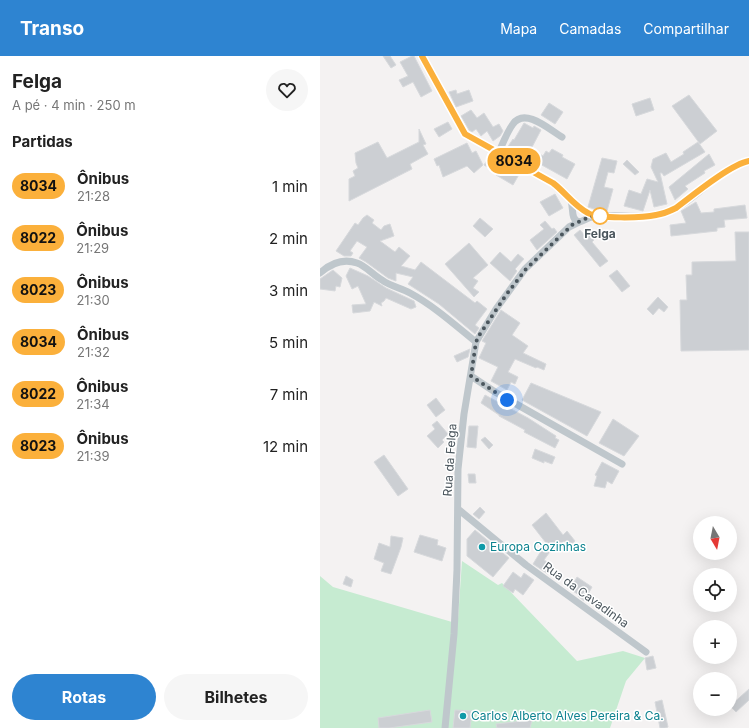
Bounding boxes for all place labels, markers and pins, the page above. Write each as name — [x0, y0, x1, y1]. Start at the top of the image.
marker: Felga — [591, 207, 609, 225]
place label: Felga — [584, 226, 616, 241]
place label: Europa Cozinhas — [490, 539, 586, 554]
marker: Europa Cozinhas — [477, 542, 487, 552]
place label: Carlos Alberto Alves Pereira & Ca. — [471, 708, 664, 723]
marker: Carlos Alberto Alves Pereira & Ca. — [458, 711, 468, 721]

